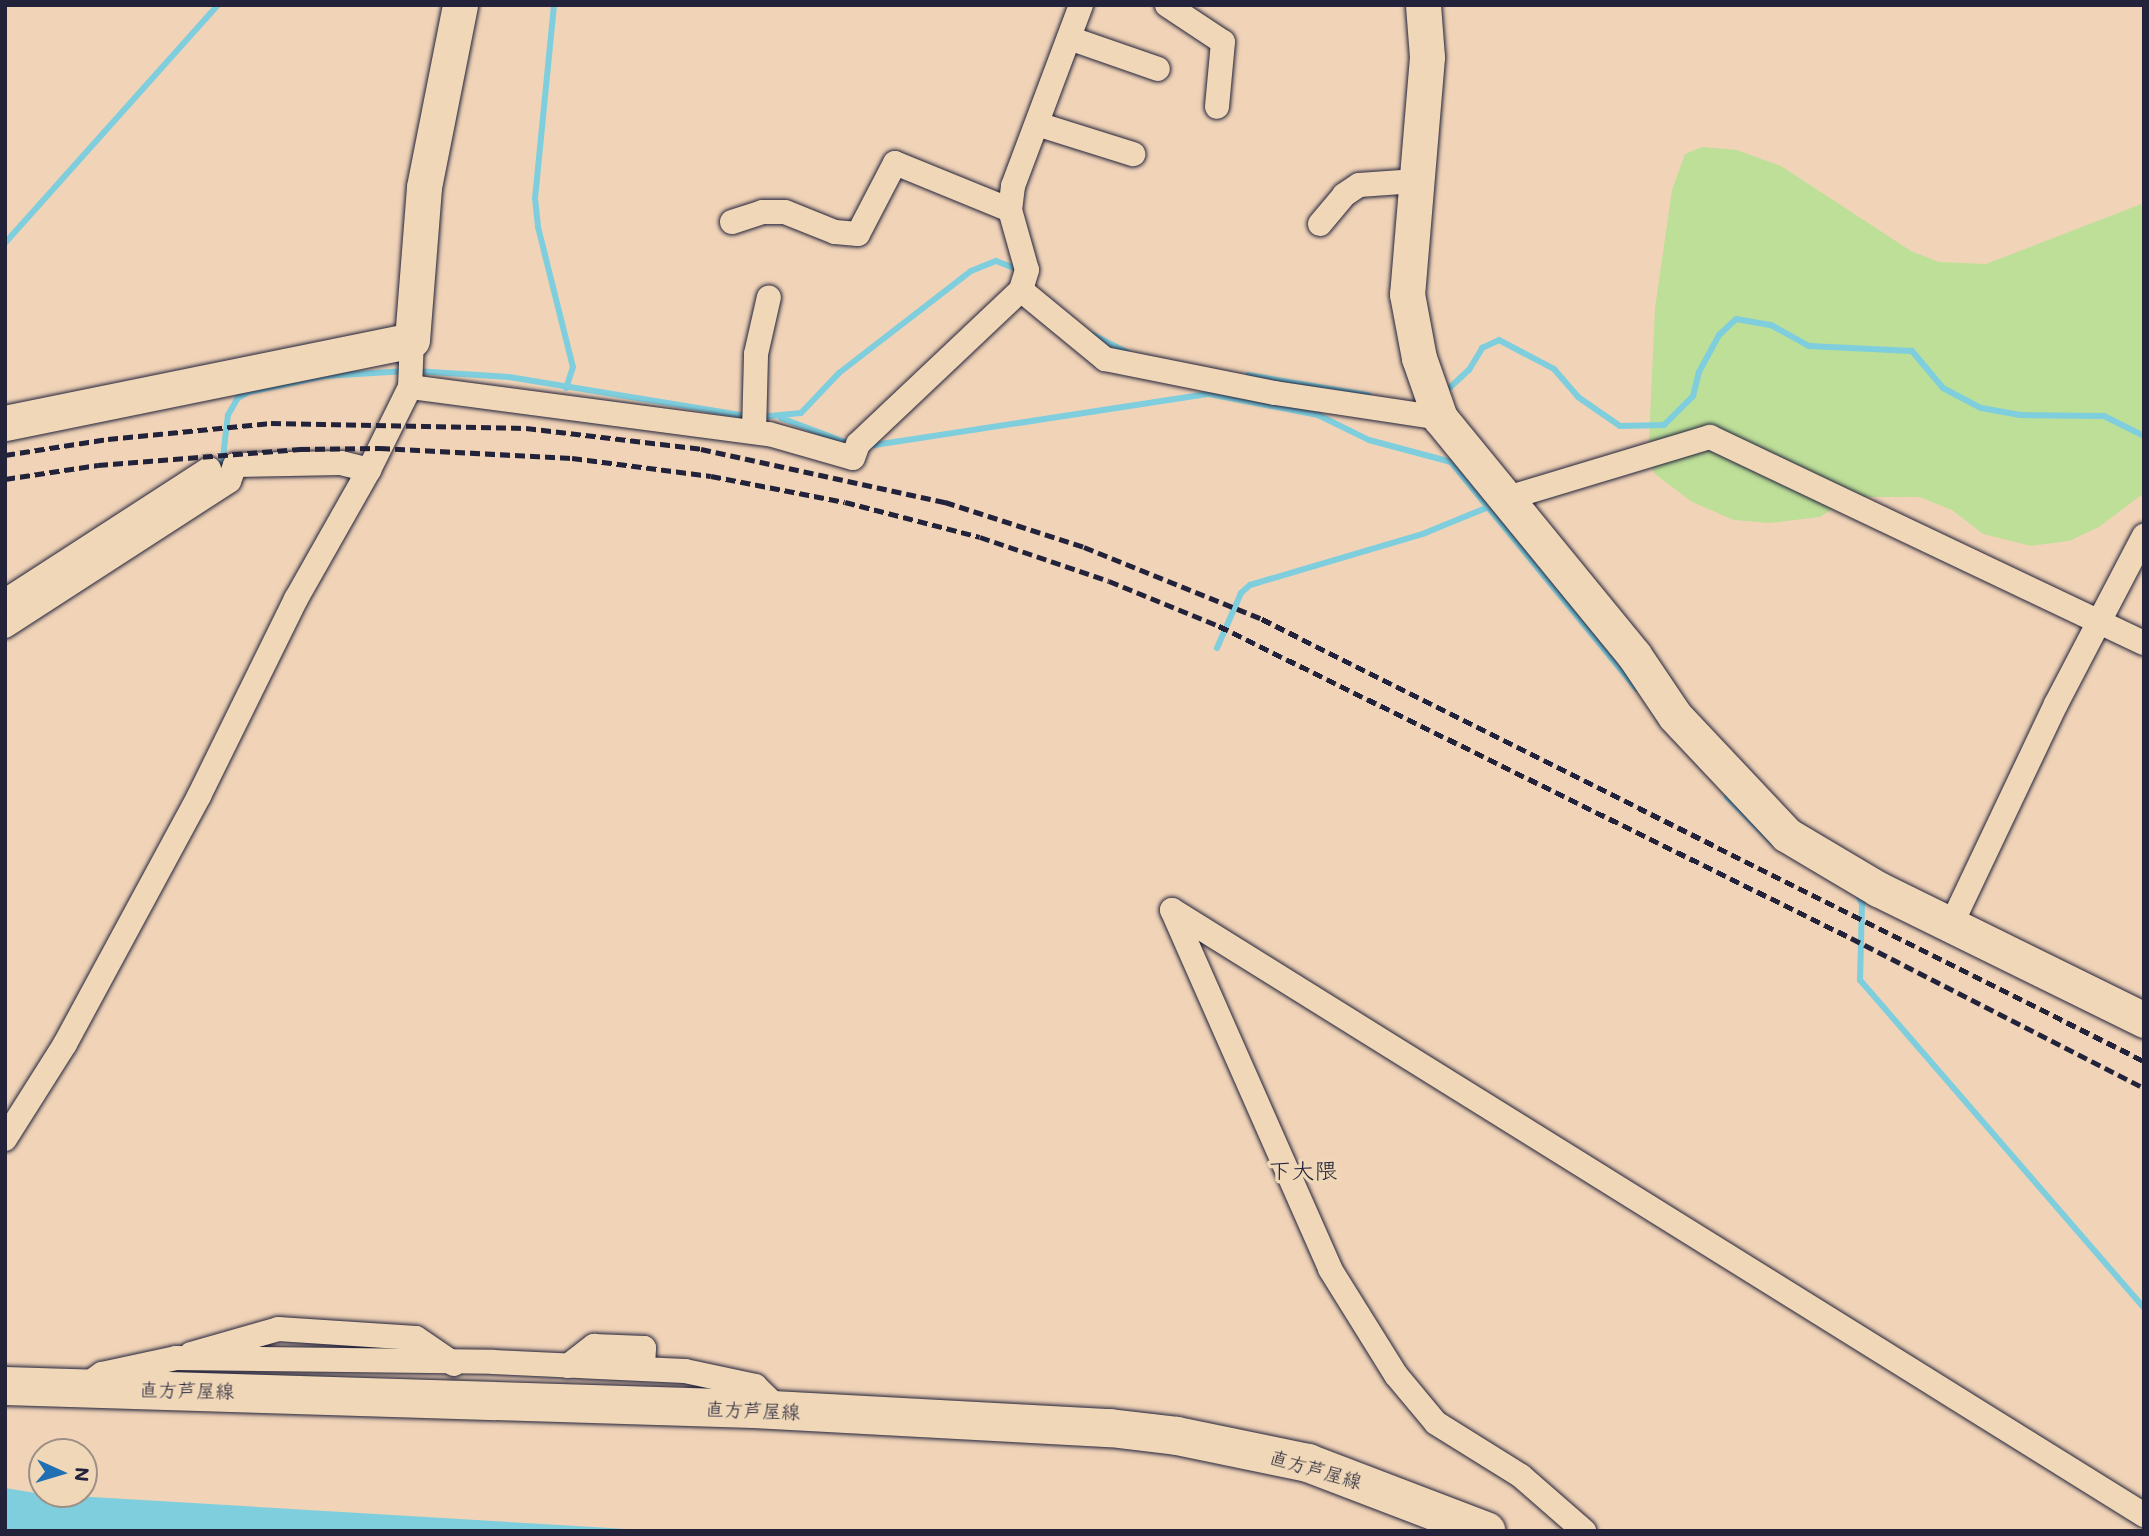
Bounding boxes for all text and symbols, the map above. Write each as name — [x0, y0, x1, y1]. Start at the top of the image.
district label: 下大隈 — [1269, 1156, 1337, 1184]
street label: 直方芦屋線 — [139, 1378, 235, 1402]
street label: 直方芦屋線 — [705, 1397, 801, 1423]
north arrow — [28, 1438, 98, 1508]
street label: 直方芦屋線 — [1267, 1445, 1365, 1493]
text: N — [69, 1466, 95, 1482]

